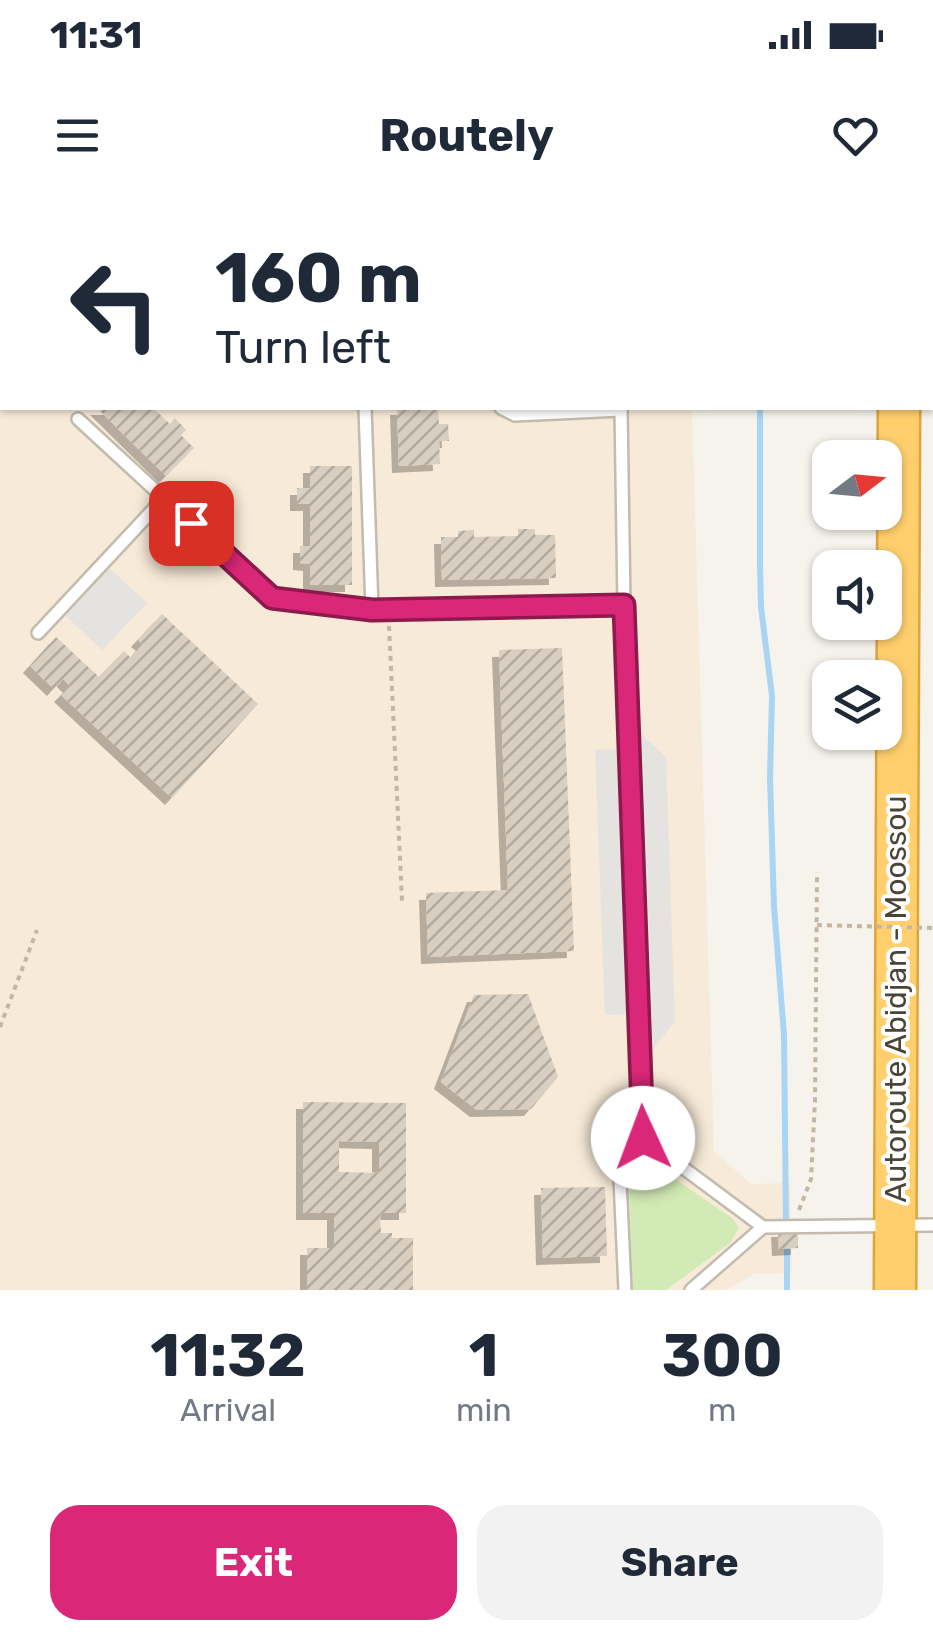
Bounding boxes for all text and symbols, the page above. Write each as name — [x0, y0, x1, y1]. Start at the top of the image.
text: 11:31 — [50, 12, 142, 58]
icon: menu — [50, 108, 105, 163]
icon: heart — [828, 108, 883, 163]
text: Routely — [379, 109, 554, 162]
text: 160 m — [215, 237, 422, 320]
icon: left — [50, 240, 180, 370]
text: Turn left — [215, 321, 391, 374]
north arrow — [812, 440, 902, 530]
map controls — [812, 440, 902, 750]
pin — [149, 481, 234, 566]
icon: arrive — [164, 496, 219, 551]
button: sound — [812, 550, 902, 640]
button: layers — [812, 660, 902, 750]
street label: Autoroute Abidjan - Moossou — [878, 795, 914, 1203]
position arrow — [591, 1086, 695, 1190]
text: 11:32 — [150, 1320, 306, 1391]
text: 1 — [469, 1320, 499, 1391]
text: 300 — [662, 1320, 783, 1391]
text: Arrival — [180, 1391, 276, 1429]
text: min — [456, 1391, 512, 1429]
text: m — [708, 1391, 737, 1429]
button: Exit — [50, 1505, 457, 1620]
button: Share — [477, 1505, 883, 1620]

